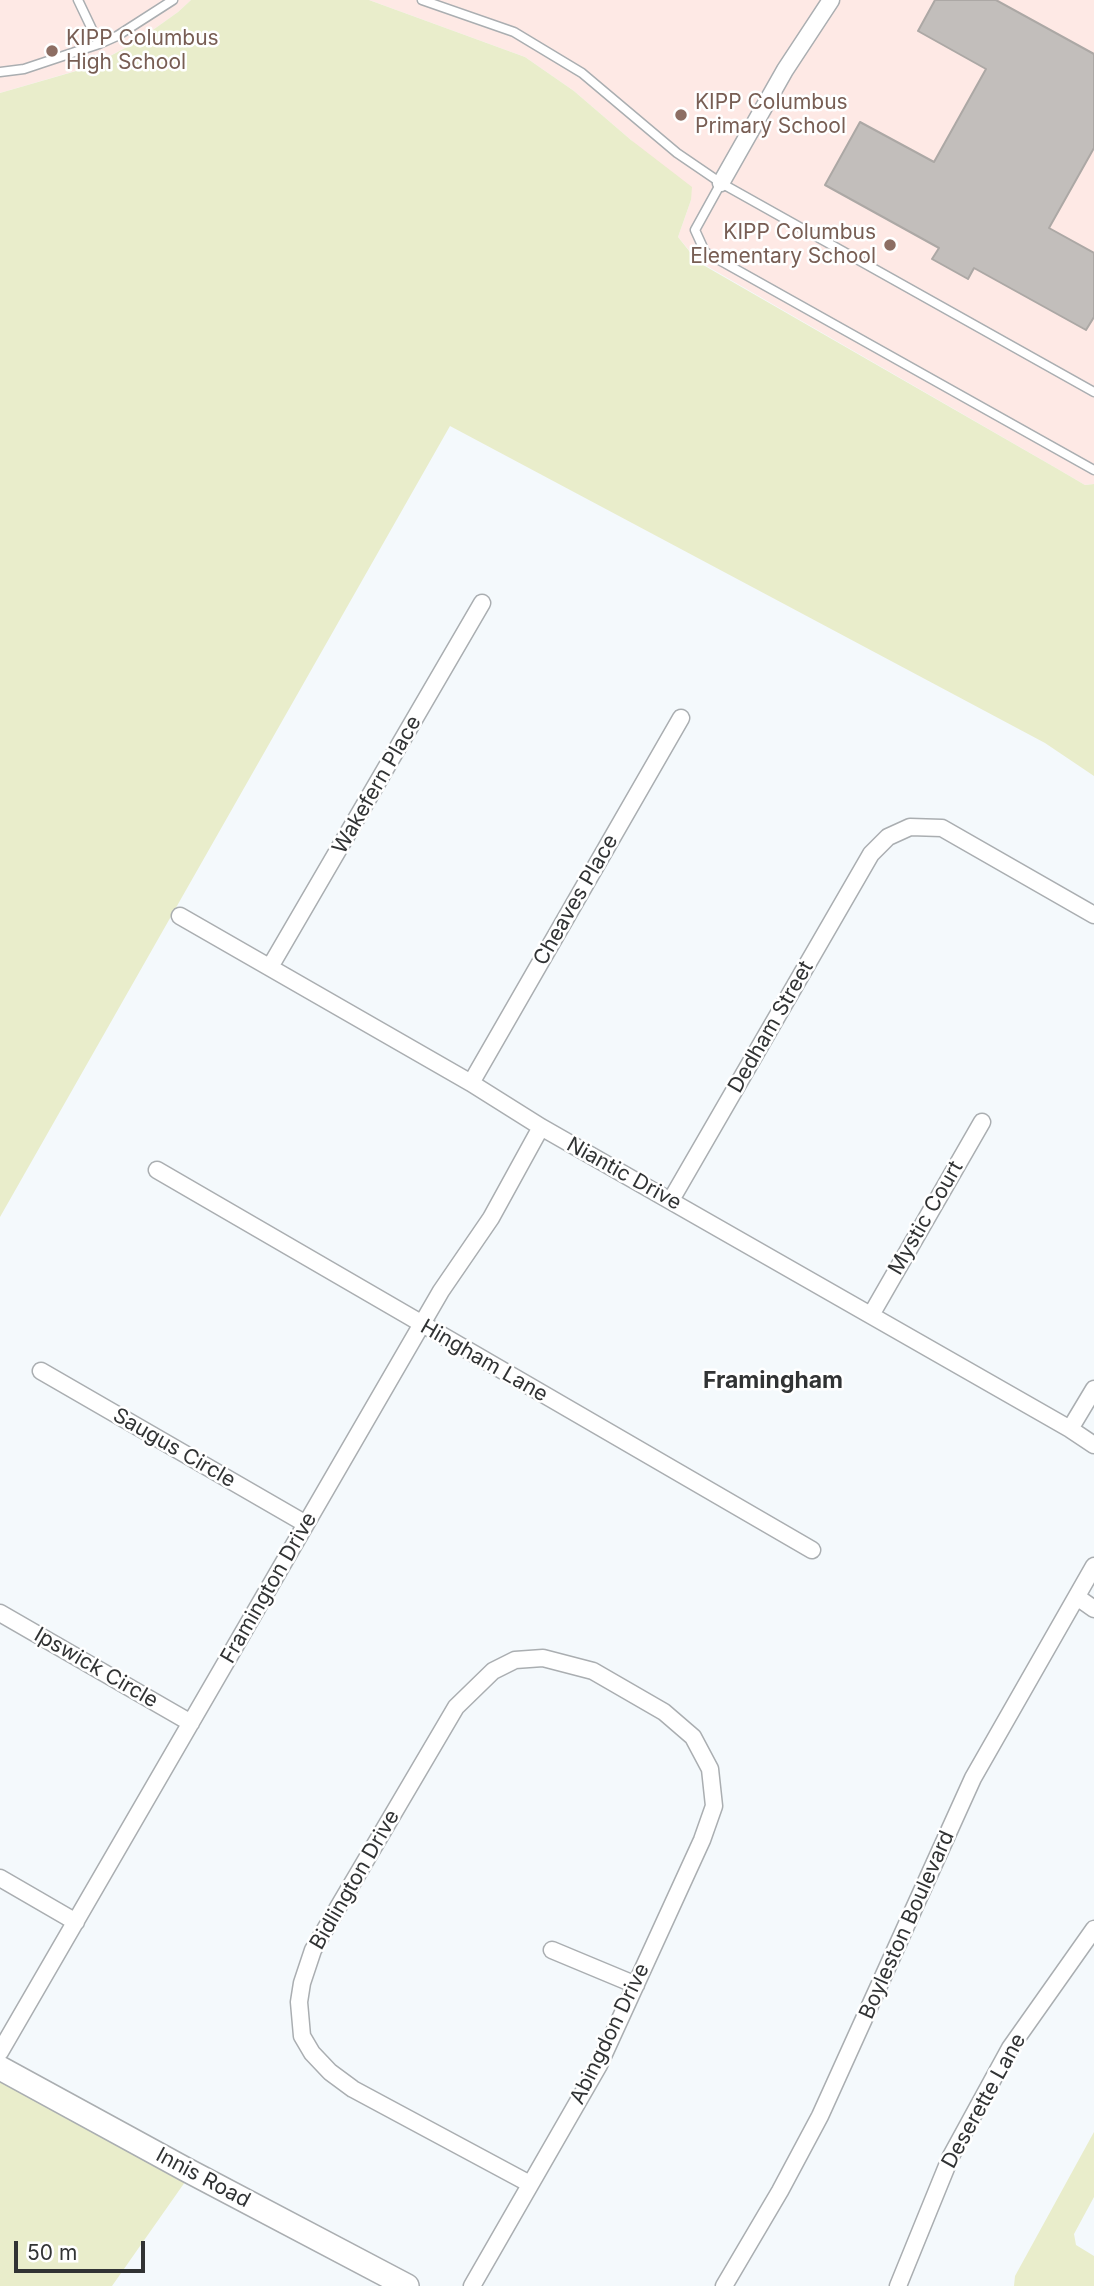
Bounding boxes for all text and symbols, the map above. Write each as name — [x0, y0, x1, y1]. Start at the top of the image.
place label: KIPP Columbus High School — [66, 26, 219, 76]
marker: KIPP Columbus High School — [44, 43, 60, 59]
place label: KIPP Columbus Primary School — [695, 90, 848, 140]
marker: KIPP Columbus Primary School — [673, 107, 689, 123]
place label: KIPP Columbus Elementary School — [690, 220, 876, 270]
marker: KIPP Columbus Elementary School — [882, 237, 898, 253]
street label: Wakefern Place — [327, 711, 427, 859]
street label: Cheaves Place — [528, 830, 624, 970]
street label: Dedham Street — [723, 957, 819, 1097]
street label: Niantic Drive — [562, 1132, 686, 1216]
street label: Mystic Court — [883, 1157, 969, 1279]
street label: Hingham Lane — [416, 1314, 552, 1408]
district label: Framingham — [703, 1367, 843, 1395]
street label: Saugus Circle — [108, 1403, 240, 1493]
street label: Framington Drive — [216, 1508, 322, 1668]
street label: Ipswick Circle — [30, 1622, 162, 1714]
street label: Bidlington Drive — [305, 1806, 405, 1954]
street label: Boyleston Boulevard — [854, 1827, 960, 2023]
street label: Abingdon Drive — [565, 1959, 655, 2109]
street label: Deserette Lane — [937, 2029, 1031, 2173]
street label: Innis Road — [152, 2143, 254, 2213]
scale bar — [18, 2226, 149, 2270]
text: 50 m — [27, 2240, 77, 2265]

